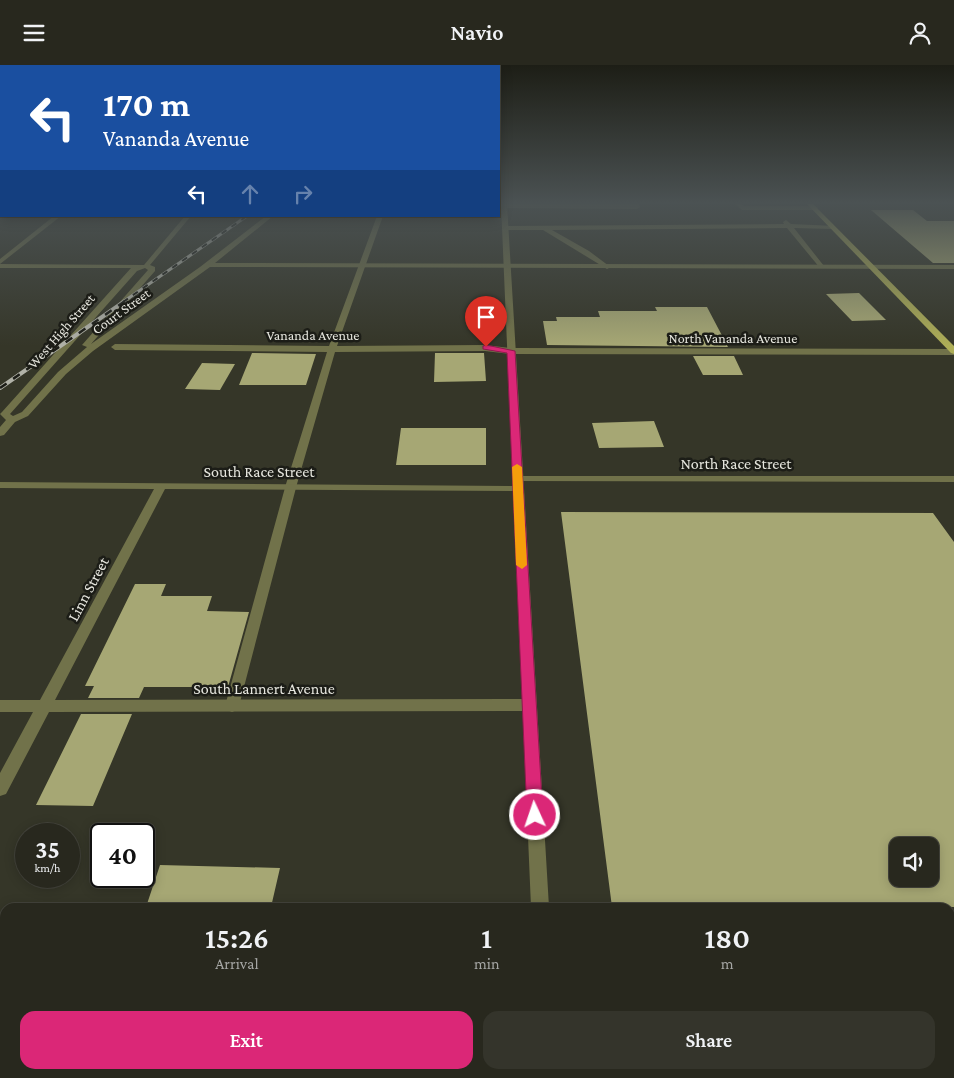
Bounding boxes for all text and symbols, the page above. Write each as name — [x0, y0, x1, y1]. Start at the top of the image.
icon: menu — [20, 19, 48, 47]
icon: person — [906, 19, 934, 47]
text: Navio — [451, 20, 503, 45]
icon: left — [20, 85, 85, 150]
text: 170 m — [103, 85, 190, 124]
text: Vananda Avenue — [103, 126, 249, 151]
icon: left — [183, 180, 211, 208]
icon: ahead — [236, 180, 264, 208]
icon: right — [289, 180, 317, 208]
street label: Court Street — [89, 284, 153, 337]
street label: West High Street — [24, 290, 98, 372]
pin — [465, 296, 507, 347]
icon: arrive — [472, 303, 500, 331]
street label: Vananda Avenue — [266, 327, 360, 343]
street label: North Vananda Avenue — [669, 330, 797, 346]
street label: North Race Street — [680, 455, 792, 472]
street label: South Race Street — [203, 463, 315, 480]
street label: Linn Street — [64, 554, 112, 624]
street label: South Lannert Avenue — [193, 680, 335, 697]
position arrow — [508, 788, 560, 840]
speed limit sign: 40 — [90, 823, 155, 888]
text: 35 — [35, 836, 60, 863]
map controls — [889, 837, 939, 887]
button: sound — [889, 837, 939, 887]
text: km/h — [35, 861, 60, 875]
text: 15:26 — [205, 921, 269, 954]
text: 1 — [481, 921, 492, 954]
text: 180 — [705, 921, 750, 954]
text: Arrival — [215, 955, 259, 972]
text: min — [474, 955, 500, 972]
text: m — [721, 955, 734, 972]
button: Exit — [20, 1011, 473, 1069]
button: Share — [483, 1011, 935, 1069]

